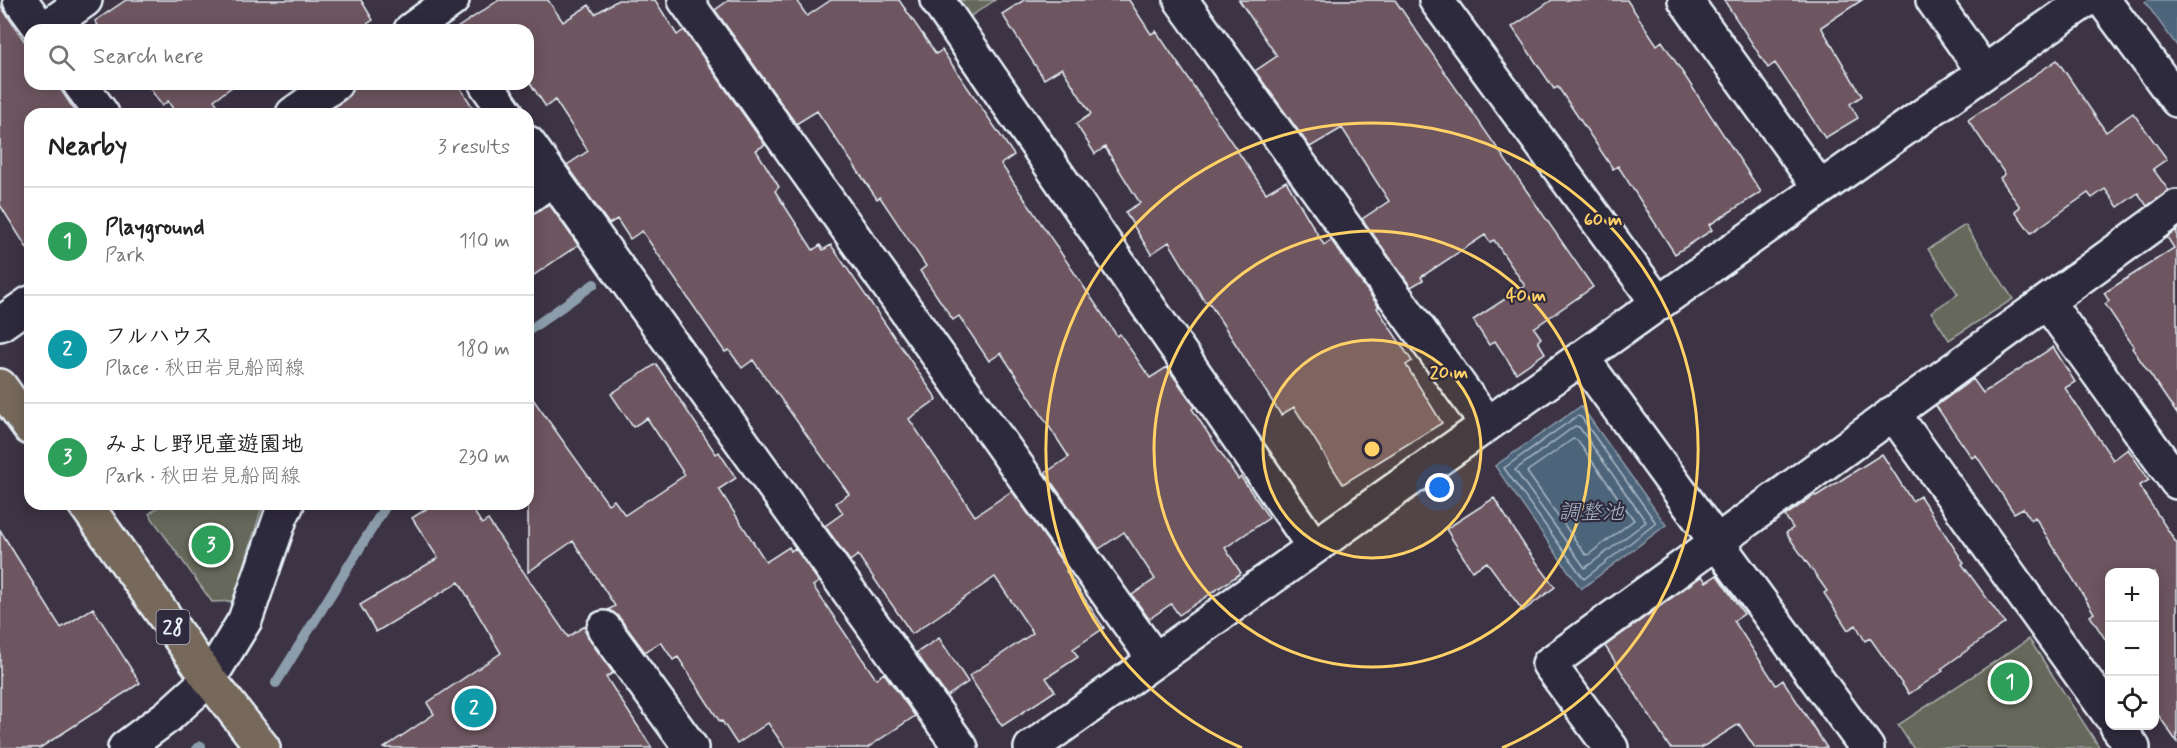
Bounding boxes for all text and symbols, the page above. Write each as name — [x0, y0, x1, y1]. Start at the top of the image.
search box — [24, 24, 534, 90]
icon: search — [45, 41, 78, 74]
text: Search here — [93, 43, 204, 71]
text: Nearby — [48, 130, 127, 164]
text: 3 results — [438, 134, 510, 161]
text: 60 m — [1584, 208, 1622, 232]
text: Playground — [105, 214, 205, 242]
text: 1 — [63, 228, 72, 255]
text: 110 m — [459, 228, 510, 255]
text: Park — [105, 242, 145, 269]
text: 40 m — [1506, 284, 1546, 308]
text: フルハウス — [105, 323, 213, 351]
text: 2 — [63, 336, 72, 363]
text: 180 m — [457, 336, 510, 363]
text: Place · 秋田岩見船岡線 — [105, 355, 304, 382]
text: 20 m — [1430, 361, 1468, 385]
text: みよし野児童遊園地 — [105, 431, 303, 459]
centre of rings — [1362, 439, 1382, 459]
text: 3 — [63, 444, 72, 471]
text: 230 m — [458, 444, 510, 471]
text: Park · 秋田岩見船岡線 — [105, 463, 300, 490]
your location — [1425, 473, 1454, 502]
water label: 調整池 — [1558, 499, 1625, 527]
pin: 3 — [192, 522, 230, 568]
map controls — [2105, 568, 2159, 730]
button: + — [2105, 568, 2159, 622]
road number: 28 — [156, 610, 190, 644]
button: − — [2105, 622, 2159, 676]
pin: 1 — [1990, 660, 2030, 704]
button: locate — [2105, 676, 2159, 730]
pin: 2 — [454, 686, 494, 730]

